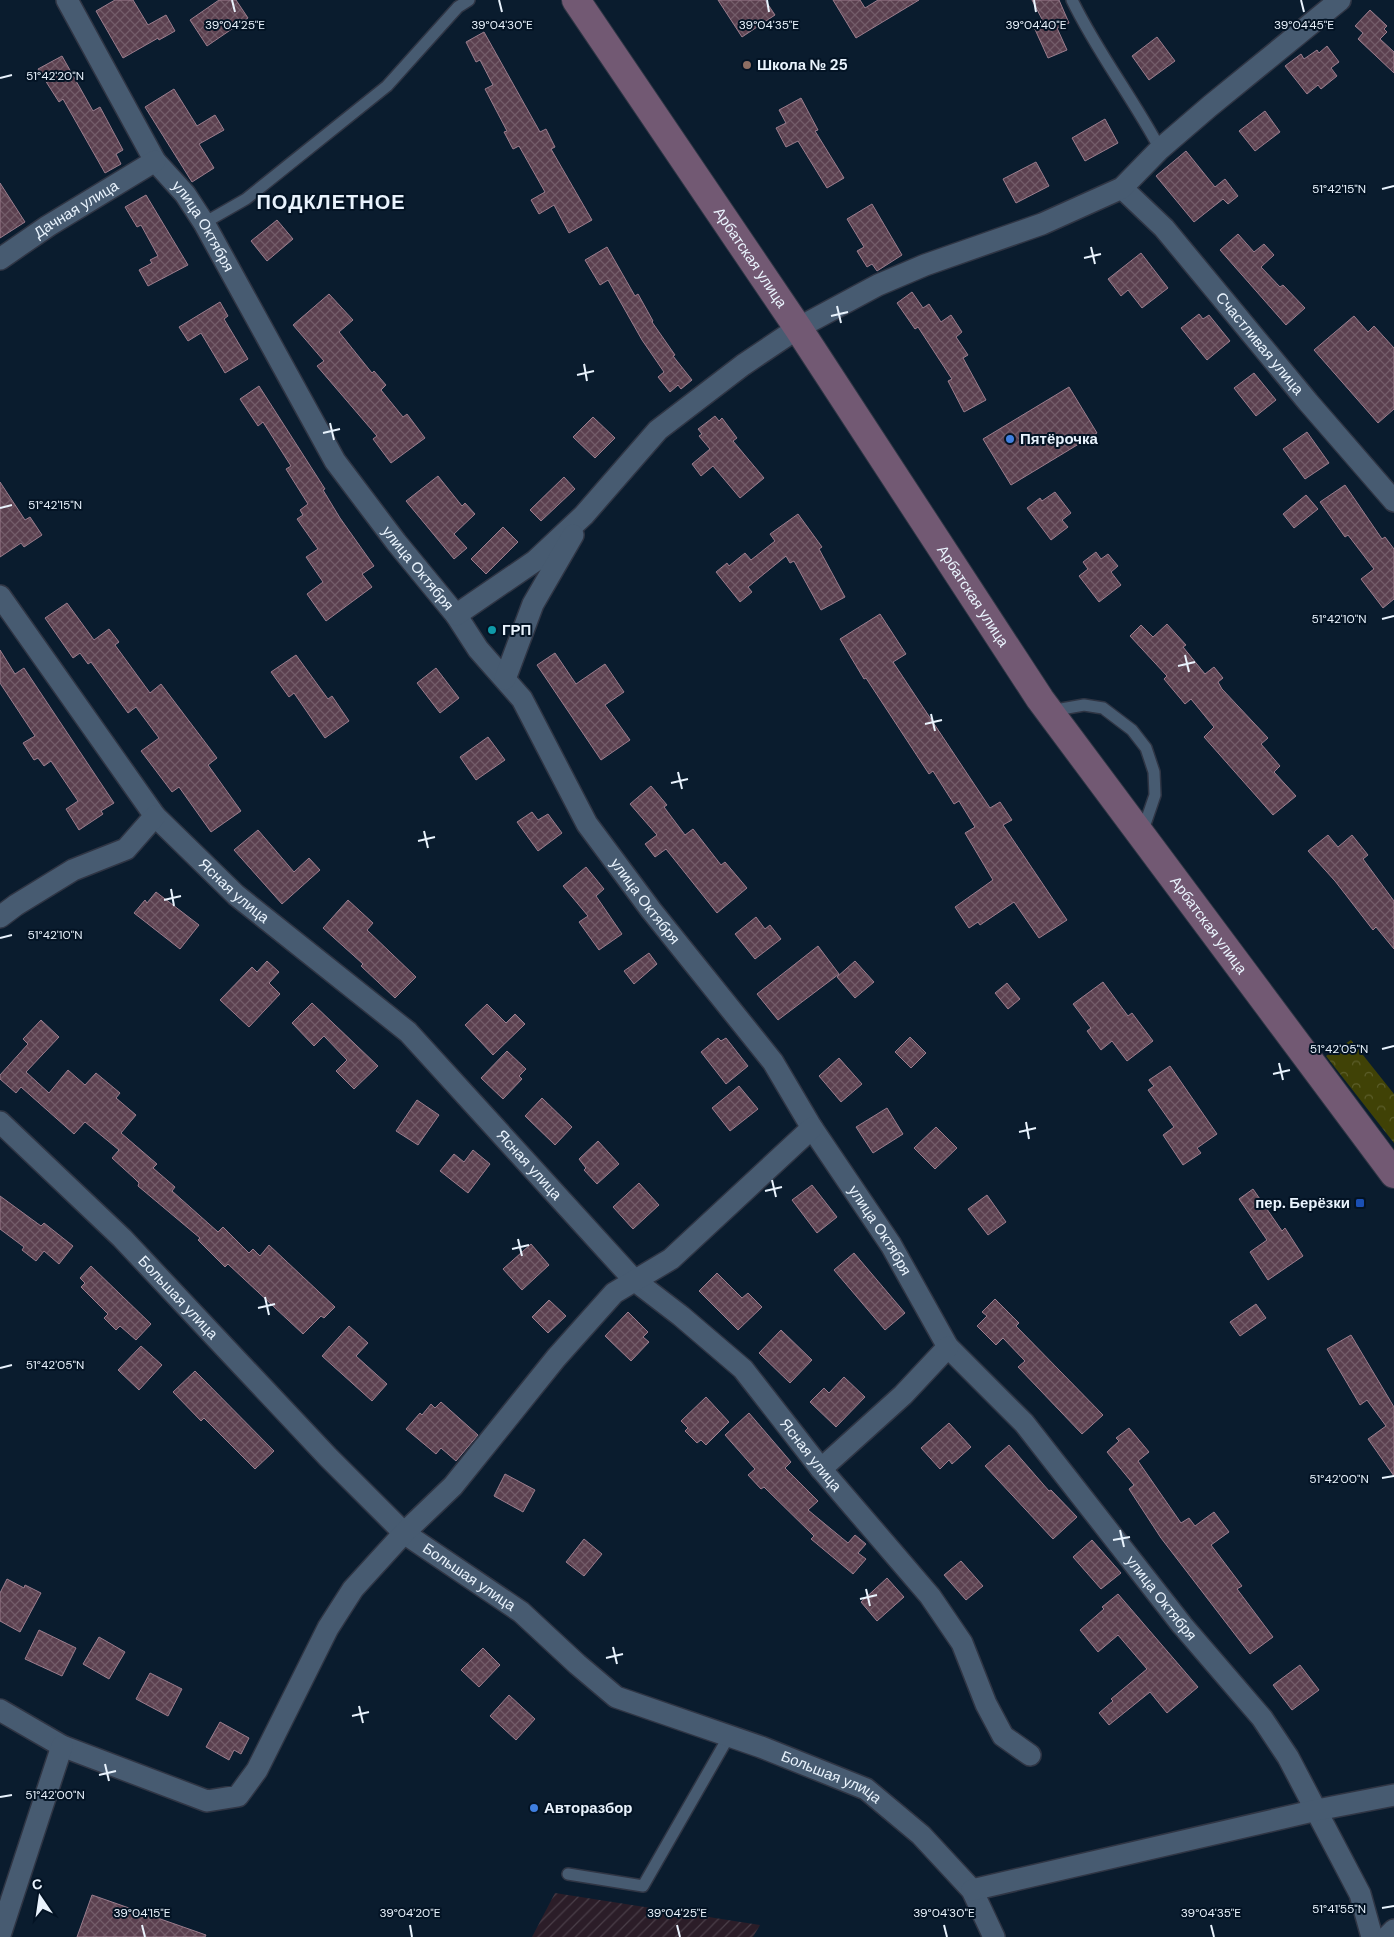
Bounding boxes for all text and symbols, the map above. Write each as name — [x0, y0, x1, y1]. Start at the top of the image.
text: 39°04'25"E — [205, 17, 265, 33]
text: 39°04'30"E — [471, 17, 533, 33]
text: 39°04'35"E — [739, 17, 799, 33]
text: 39°04'40"E — [1006, 17, 1067, 33]
text: 39°04'45"E — [1274, 17, 1334, 33]
place label: Школа № 25 — [757, 55, 848, 75]
marker: Школа № 25 — [741, 59, 753, 71]
text: 51°42'20"N — [26, 68, 84, 84]
street label: Дачная улица — [30, 175, 123, 243]
street label: улица Октября — [168, 176, 239, 275]
text: 51°42'15"N — [1312, 181, 1366, 197]
district label: ПОДКЛЕТНОЕ — [256, 189, 406, 215]
street label: Арбатская улица — [709, 203, 792, 312]
street label: Счастливая улица — [1211, 288, 1308, 400]
place label: Пятёрочка — [1020, 429, 1098, 449]
marker: Пятёрочка — [1004, 433, 1016, 445]
text: 51°42'15"N — [28, 497, 82, 513]
street label: улица Октября — [377, 522, 458, 615]
street label: Арбатская улица — [932, 541, 1014, 651]
text: 51°42'10"N — [1311, 611, 1367, 627]
place label: ГРП — [502, 620, 531, 640]
marker: ГРП — [486, 624, 498, 636]
street label: Ясная улица — [194, 854, 274, 928]
street label: улица Октября — [606, 854, 685, 948]
street label: Арбатская улица — [1165, 872, 1252, 979]
text: 51°42'10"N — [27, 927, 83, 943]
text: 51°42'05"N — [1310, 1041, 1368, 1057]
street label: Ясная улица — [492, 1126, 567, 1205]
street label: улица Октября — [844, 1181, 916, 1279]
place label: пер. Берёзки — [1255, 1193, 1350, 1213]
marker: пер. Берёзки — [1354, 1197, 1366, 1209]
street label: Большая улица — [134, 1251, 223, 1344]
text: 51°42'05"N — [26, 1357, 84, 1373]
street label: Ясная улица — [775, 1414, 847, 1496]
text: 51°42'00"N — [1309, 1471, 1369, 1487]
street label: Большая улица — [419, 1538, 520, 1616]
street label: улица Октября — [1121, 1551, 1201, 1645]
street label: Большая улица — [778, 1746, 886, 1808]
text: 51°42'00"N — [25, 1787, 85, 1803]
place label: Авторазбор — [544, 1798, 633, 1818]
marker: Авторазбор — [528, 1802, 540, 1814]
north arrow — [15, 1872, 65, 1922]
text: С — [30, 1874, 44, 1894]
text: 51°41'55"N — [1312, 1901, 1366, 1917]
text: 39°04'15"E — [114, 1905, 171, 1921]
text: 39°04'20"E — [379, 1905, 441, 1921]
text: 39°04'25"E — [647, 1905, 707, 1921]
text: 39°04'30"E — [913, 1905, 975, 1921]
text: 39°04'35"E — [1181, 1905, 1241, 1921]

